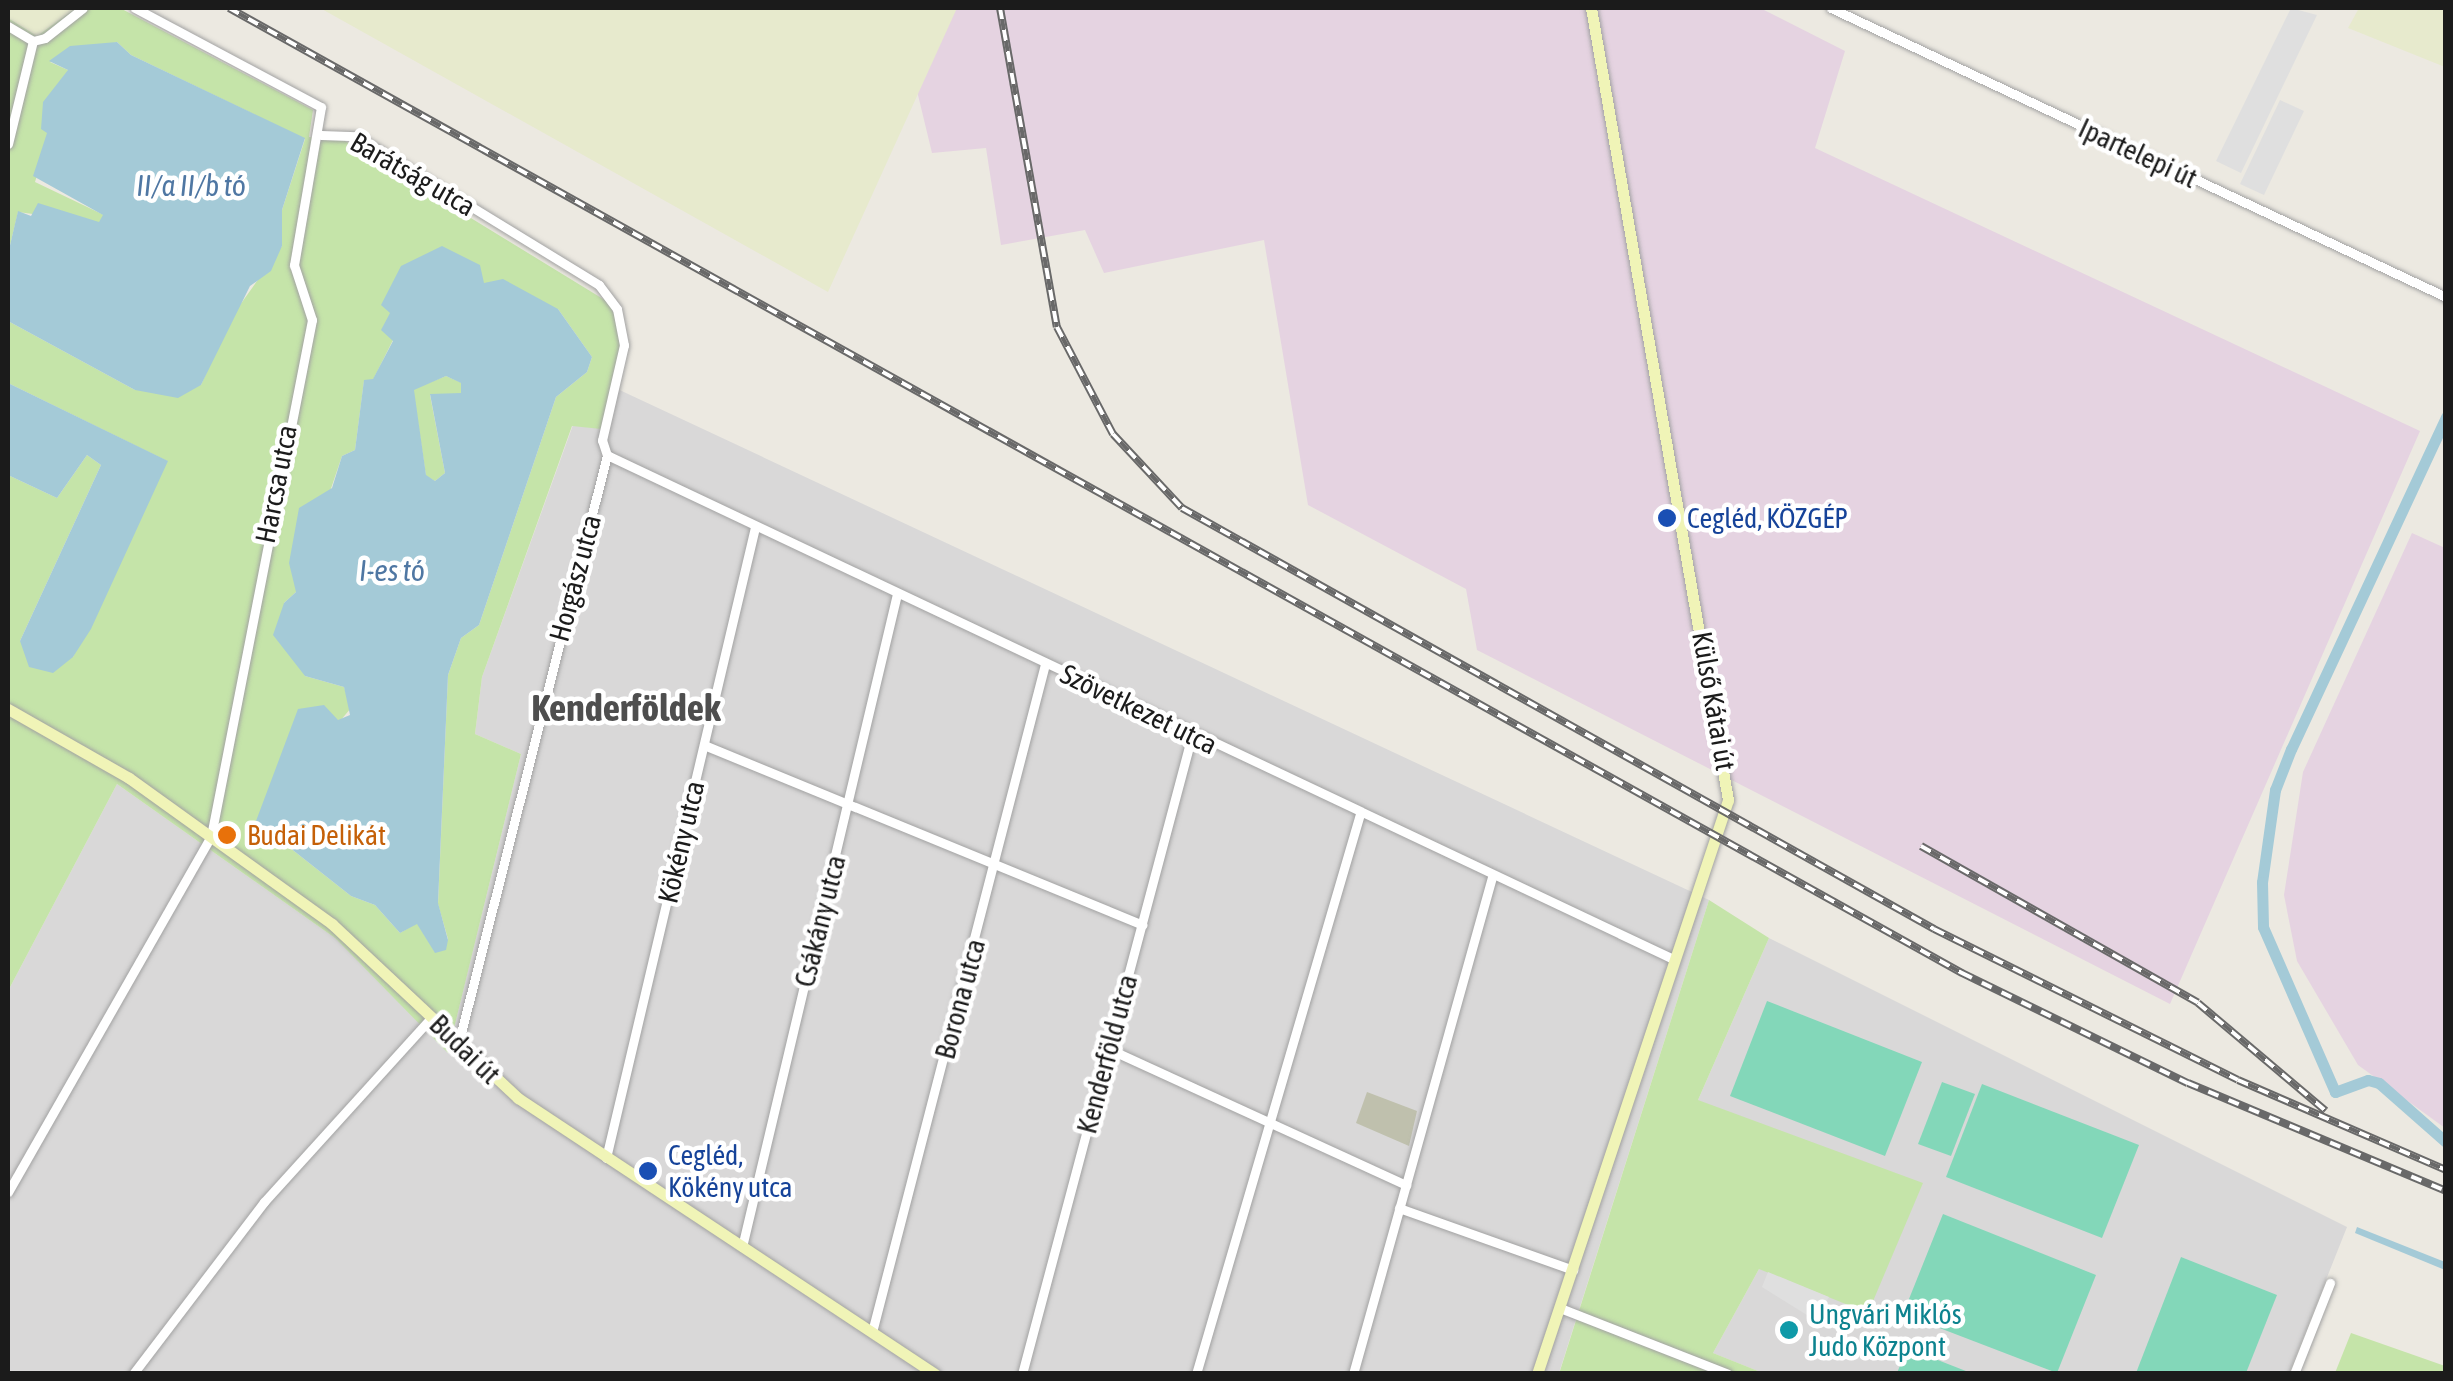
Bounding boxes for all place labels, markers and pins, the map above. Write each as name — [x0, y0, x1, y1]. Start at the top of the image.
place label: Cegléd, KÖZGÉP — [1687, 501, 1848, 535]
marker: Cegléd, KÖZGÉP — [1656, 507, 1678, 529]
place label: Budai Delikát — [247, 818, 386, 852]
marker: Budai Delikát — [216, 824, 238, 846]
place label: Cegléd, Kökény utca — [668, 1138, 792, 1204]
marker: Cegléd, Kökény utca — [637, 1160, 659, 1182]
place label: Ungvári Miklós Judo Központ — [1809, 1297, 1962, 1363]
marker: Ungvári Miklós Judo Központ — [1778, 1319, 1800, 1341]

